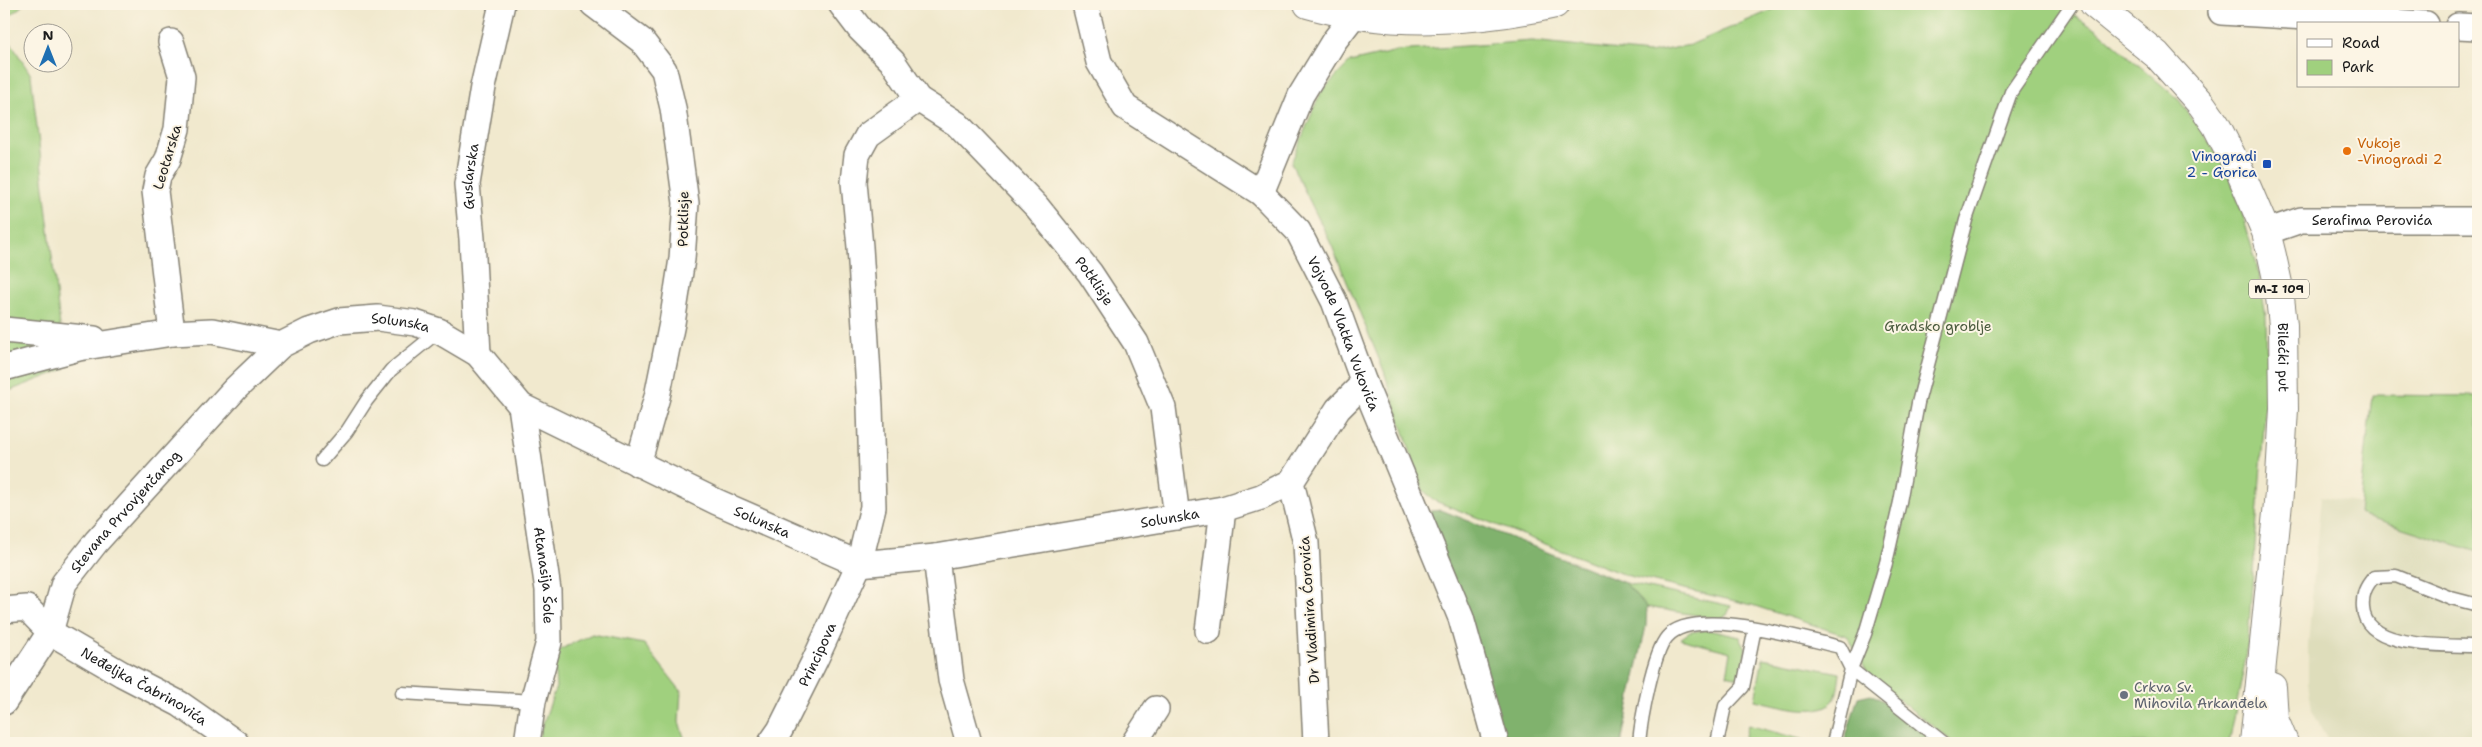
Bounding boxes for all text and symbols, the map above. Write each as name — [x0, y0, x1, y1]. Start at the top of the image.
north arrow — [22, 22, 72, 72]
legend — [2297, 22, 2460, 88]
text: N — [42, 26, 54, 44]
text: Road — [2342, 33, 2380, 53]
text: Park — [2342, 57, 2374, 77]
street label: Leotarska — [149, 122, 185, 192]
place label: Vukoje -Vinogradi 2 — [2357, 134, 2443, 168]
street label: Guslarska — [458, 142, 483, 211]
marker: Vukoje -Vinogradi 2 — [2341, 145, 2353, 157]
place label: Vinogradi 2 - Gorica — [2187, 147, 2257, 181]
marker: Vinogradi 2 - Gorica — [2261, 158, 2273, 170]
street label: Potklisje — [674, 191, 692, 247]
street label: Serafima Perovića — [2312, 211, 2433, 229]
street label: Potklisje — [1071, 253, 1118, 309]
street label: Vojvode Vlatka Vukovića — [1303, 253, 1384, 414]
road number: M-I 109 — [2249, 280, 2309, 298]
street label: Solunska — [370, 309, 433, 336]
park label: Gradsko groblje — [1884, 317, 1992, 335]
street label: Bilećki put — [2274, 323, 2293, 392]
street label: Stevana Prvovjenčanog — [66, 446, 184, 576]
street label: Solunska — [731, 502, 793, 542]
street label: Solunska — [1139, 504, 1201, 532]
street label: Atanasija Šole — [530, 526, 558, 624]
street label: Dr Vladimira Ćorovića — [1295, 535, 1323, 684]
street label: Principova — [794, 619, 840, 690]
street label: Neđeljka Čabrinovića — [78, 643, 211, 729]
place label: Crkva Sv. Mihovila Arkanđela — [2134, 678, 2268, 712]
marker: Crkva Sv. Mihovila Arkanđela — [2118, 689, 2130, 701]

